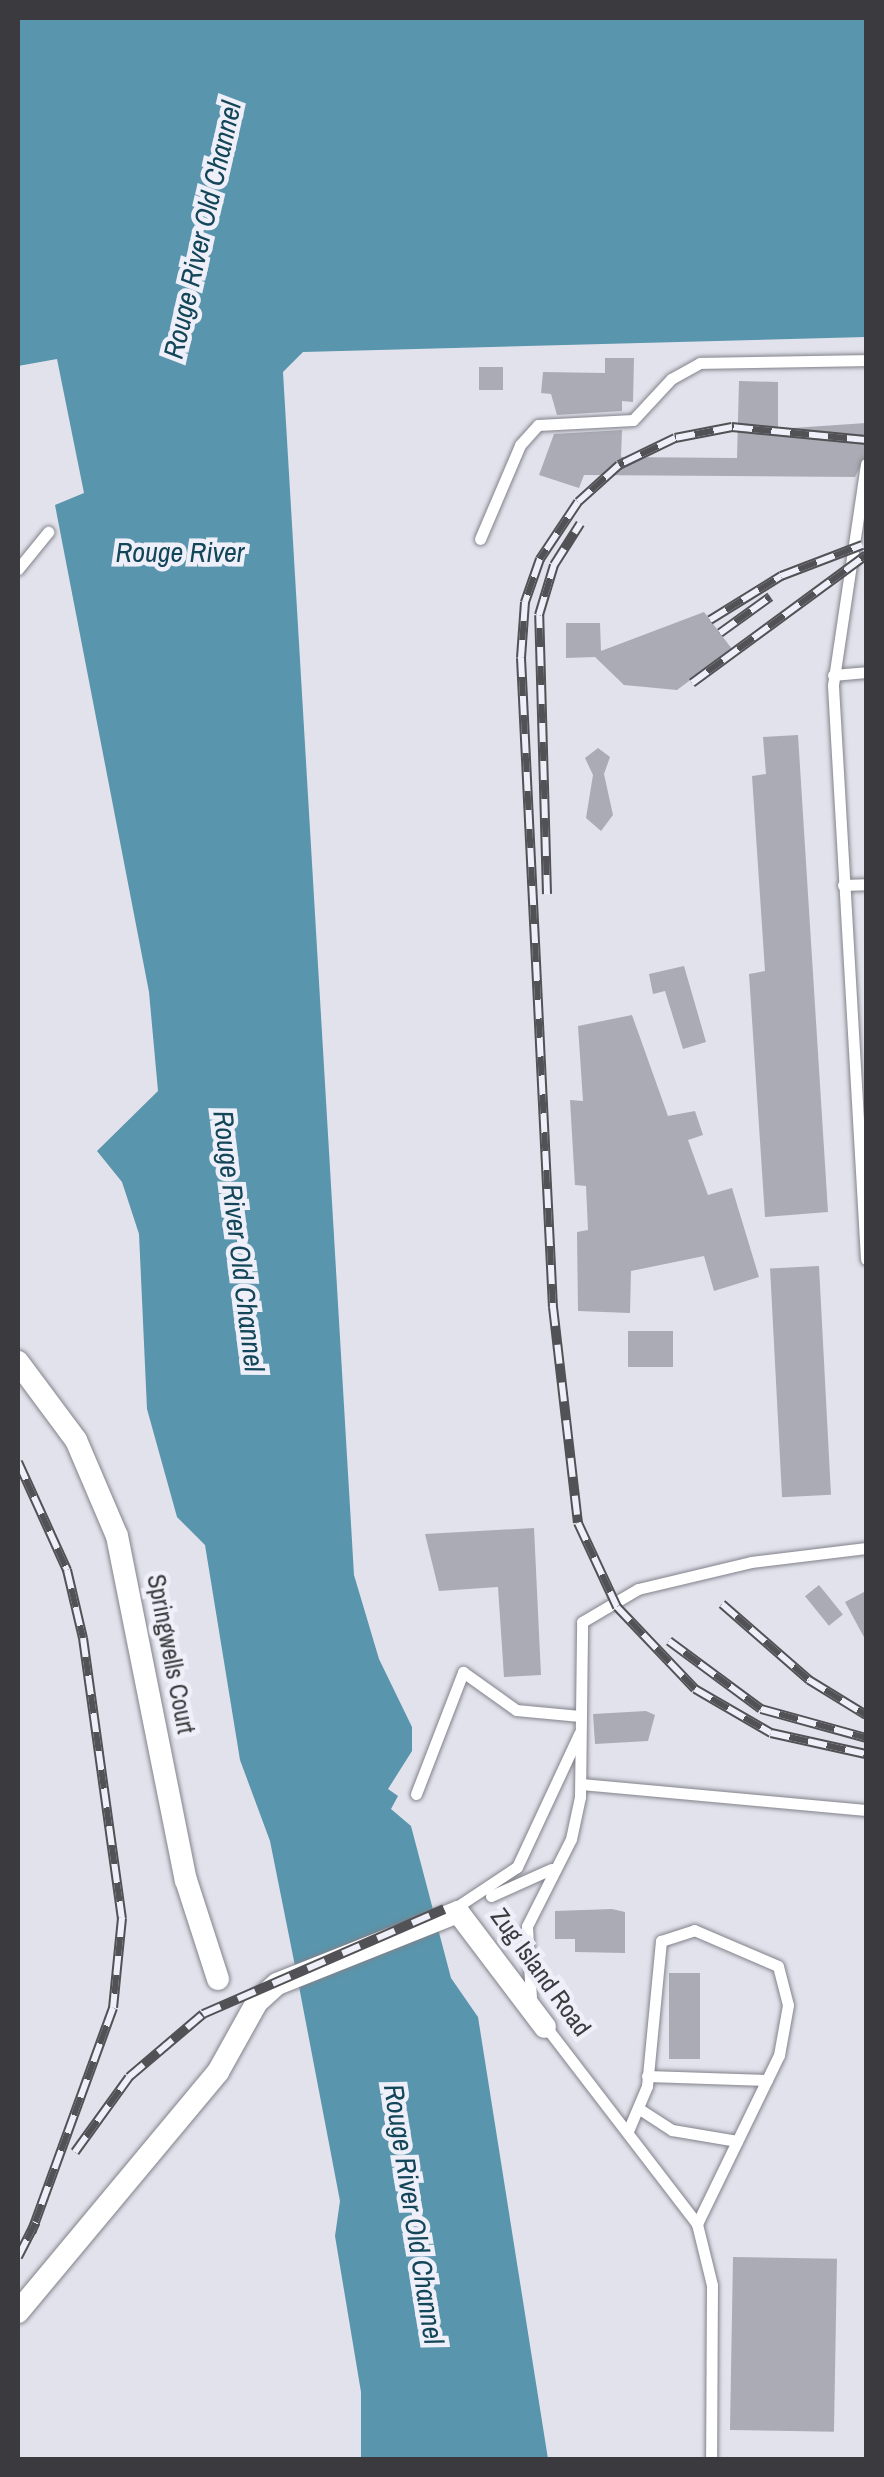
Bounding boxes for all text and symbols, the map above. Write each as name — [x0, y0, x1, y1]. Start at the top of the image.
water label: Rouge River Old Channel — [156, 98, 248, 362]
water label: Rouge River — [116, 535, 244, 569]
water label: Rouge River Old Channel — [206, 1108, 272, 1374]
street label: Springwells Court — [141, 1572, 201, 1736]
street label: Zug Island Road — [485, 1902, 597, 2042]
water label: Rouge River Old Channel — [377, 2082, 451, 2346]

